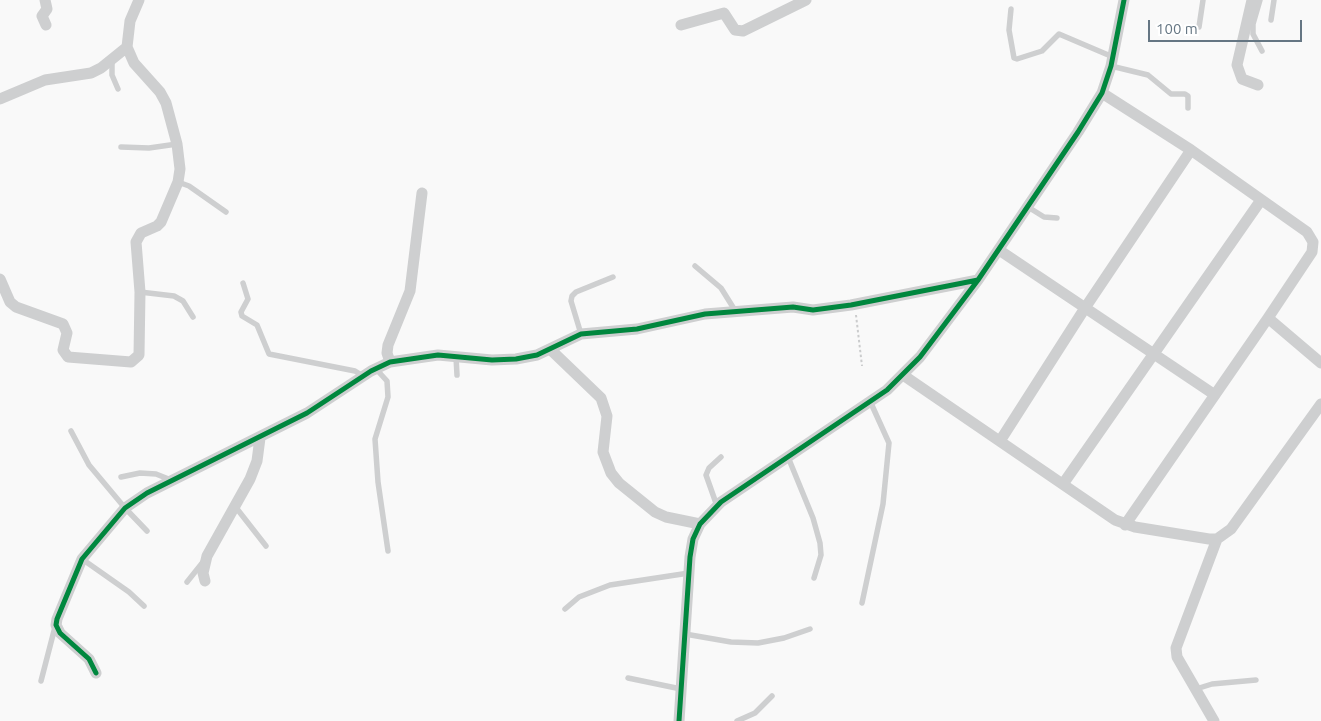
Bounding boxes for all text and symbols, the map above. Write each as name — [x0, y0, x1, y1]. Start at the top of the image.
scale bar — [1151, 10, 1305, 42]
text: 100 m — [1156, 20, 1198, 37]

